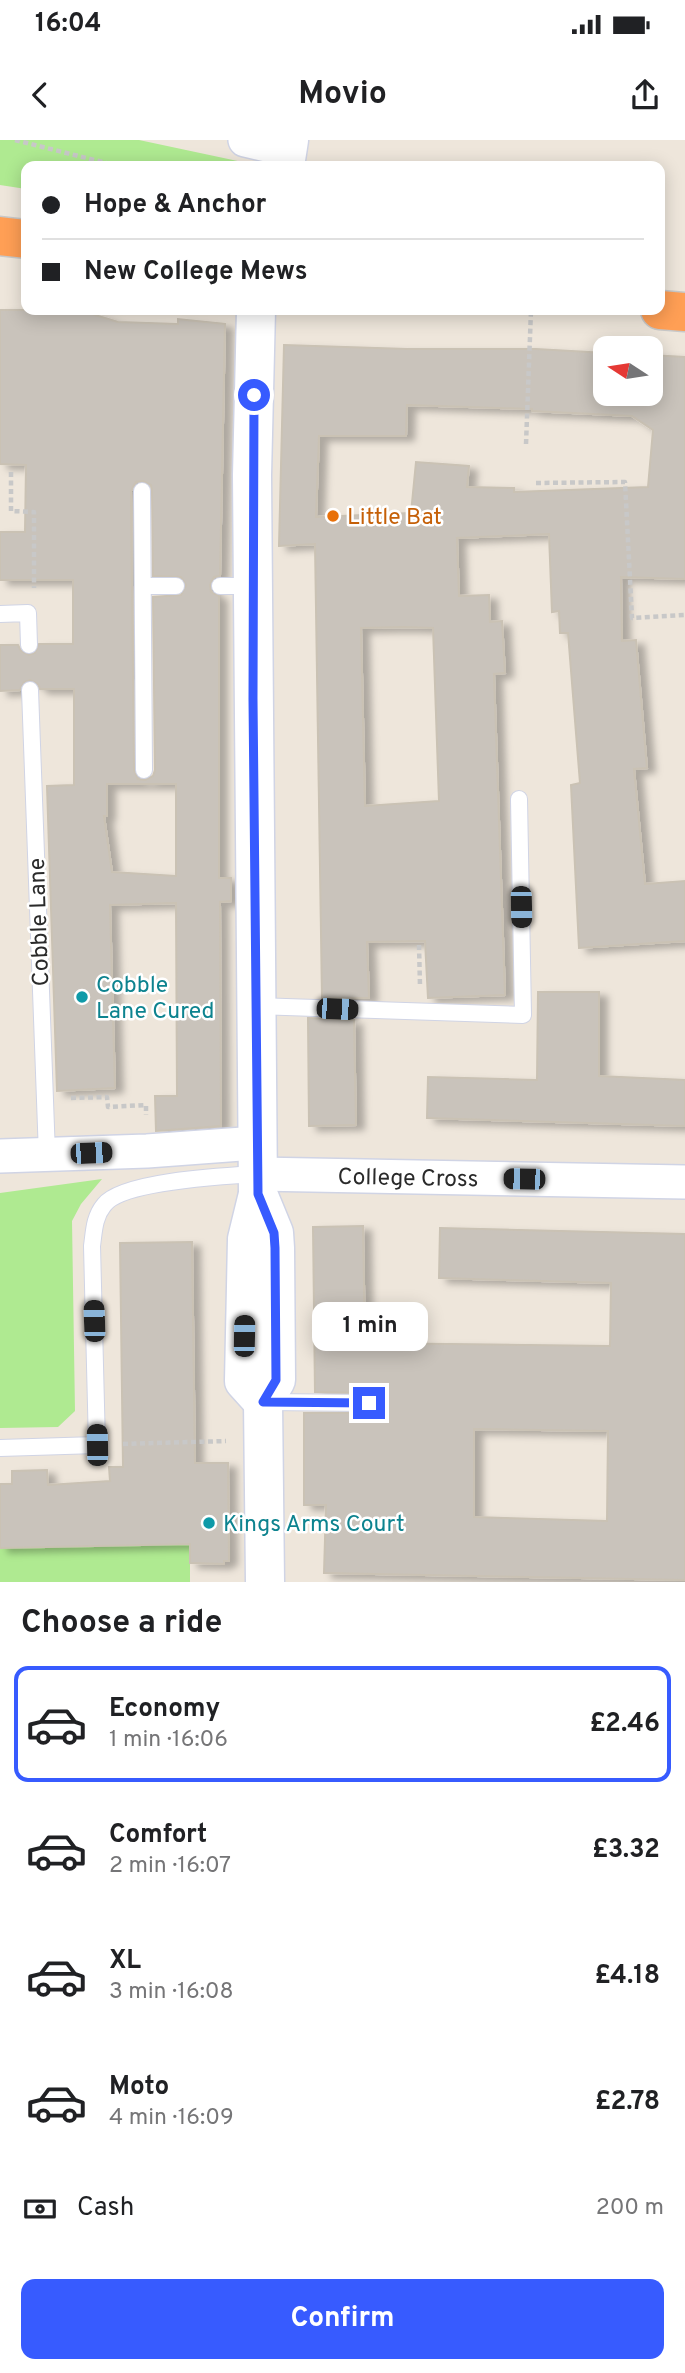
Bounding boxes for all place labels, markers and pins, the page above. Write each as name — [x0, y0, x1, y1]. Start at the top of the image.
place label: Little Bat — [347, 504, 442, 533]
marker: Little Bat — [325, 508, 341, 524]
place label: Cobble Lane Cured — [96, 972, 214, 1027]
marker: Cobble Lane Cured — [74, 989, 90, 1005]
place label: Kings Arms Court — [223, 1511, 405, 1540]
marker: Kings Arms Court — [201, 1515, 217, 1531]

